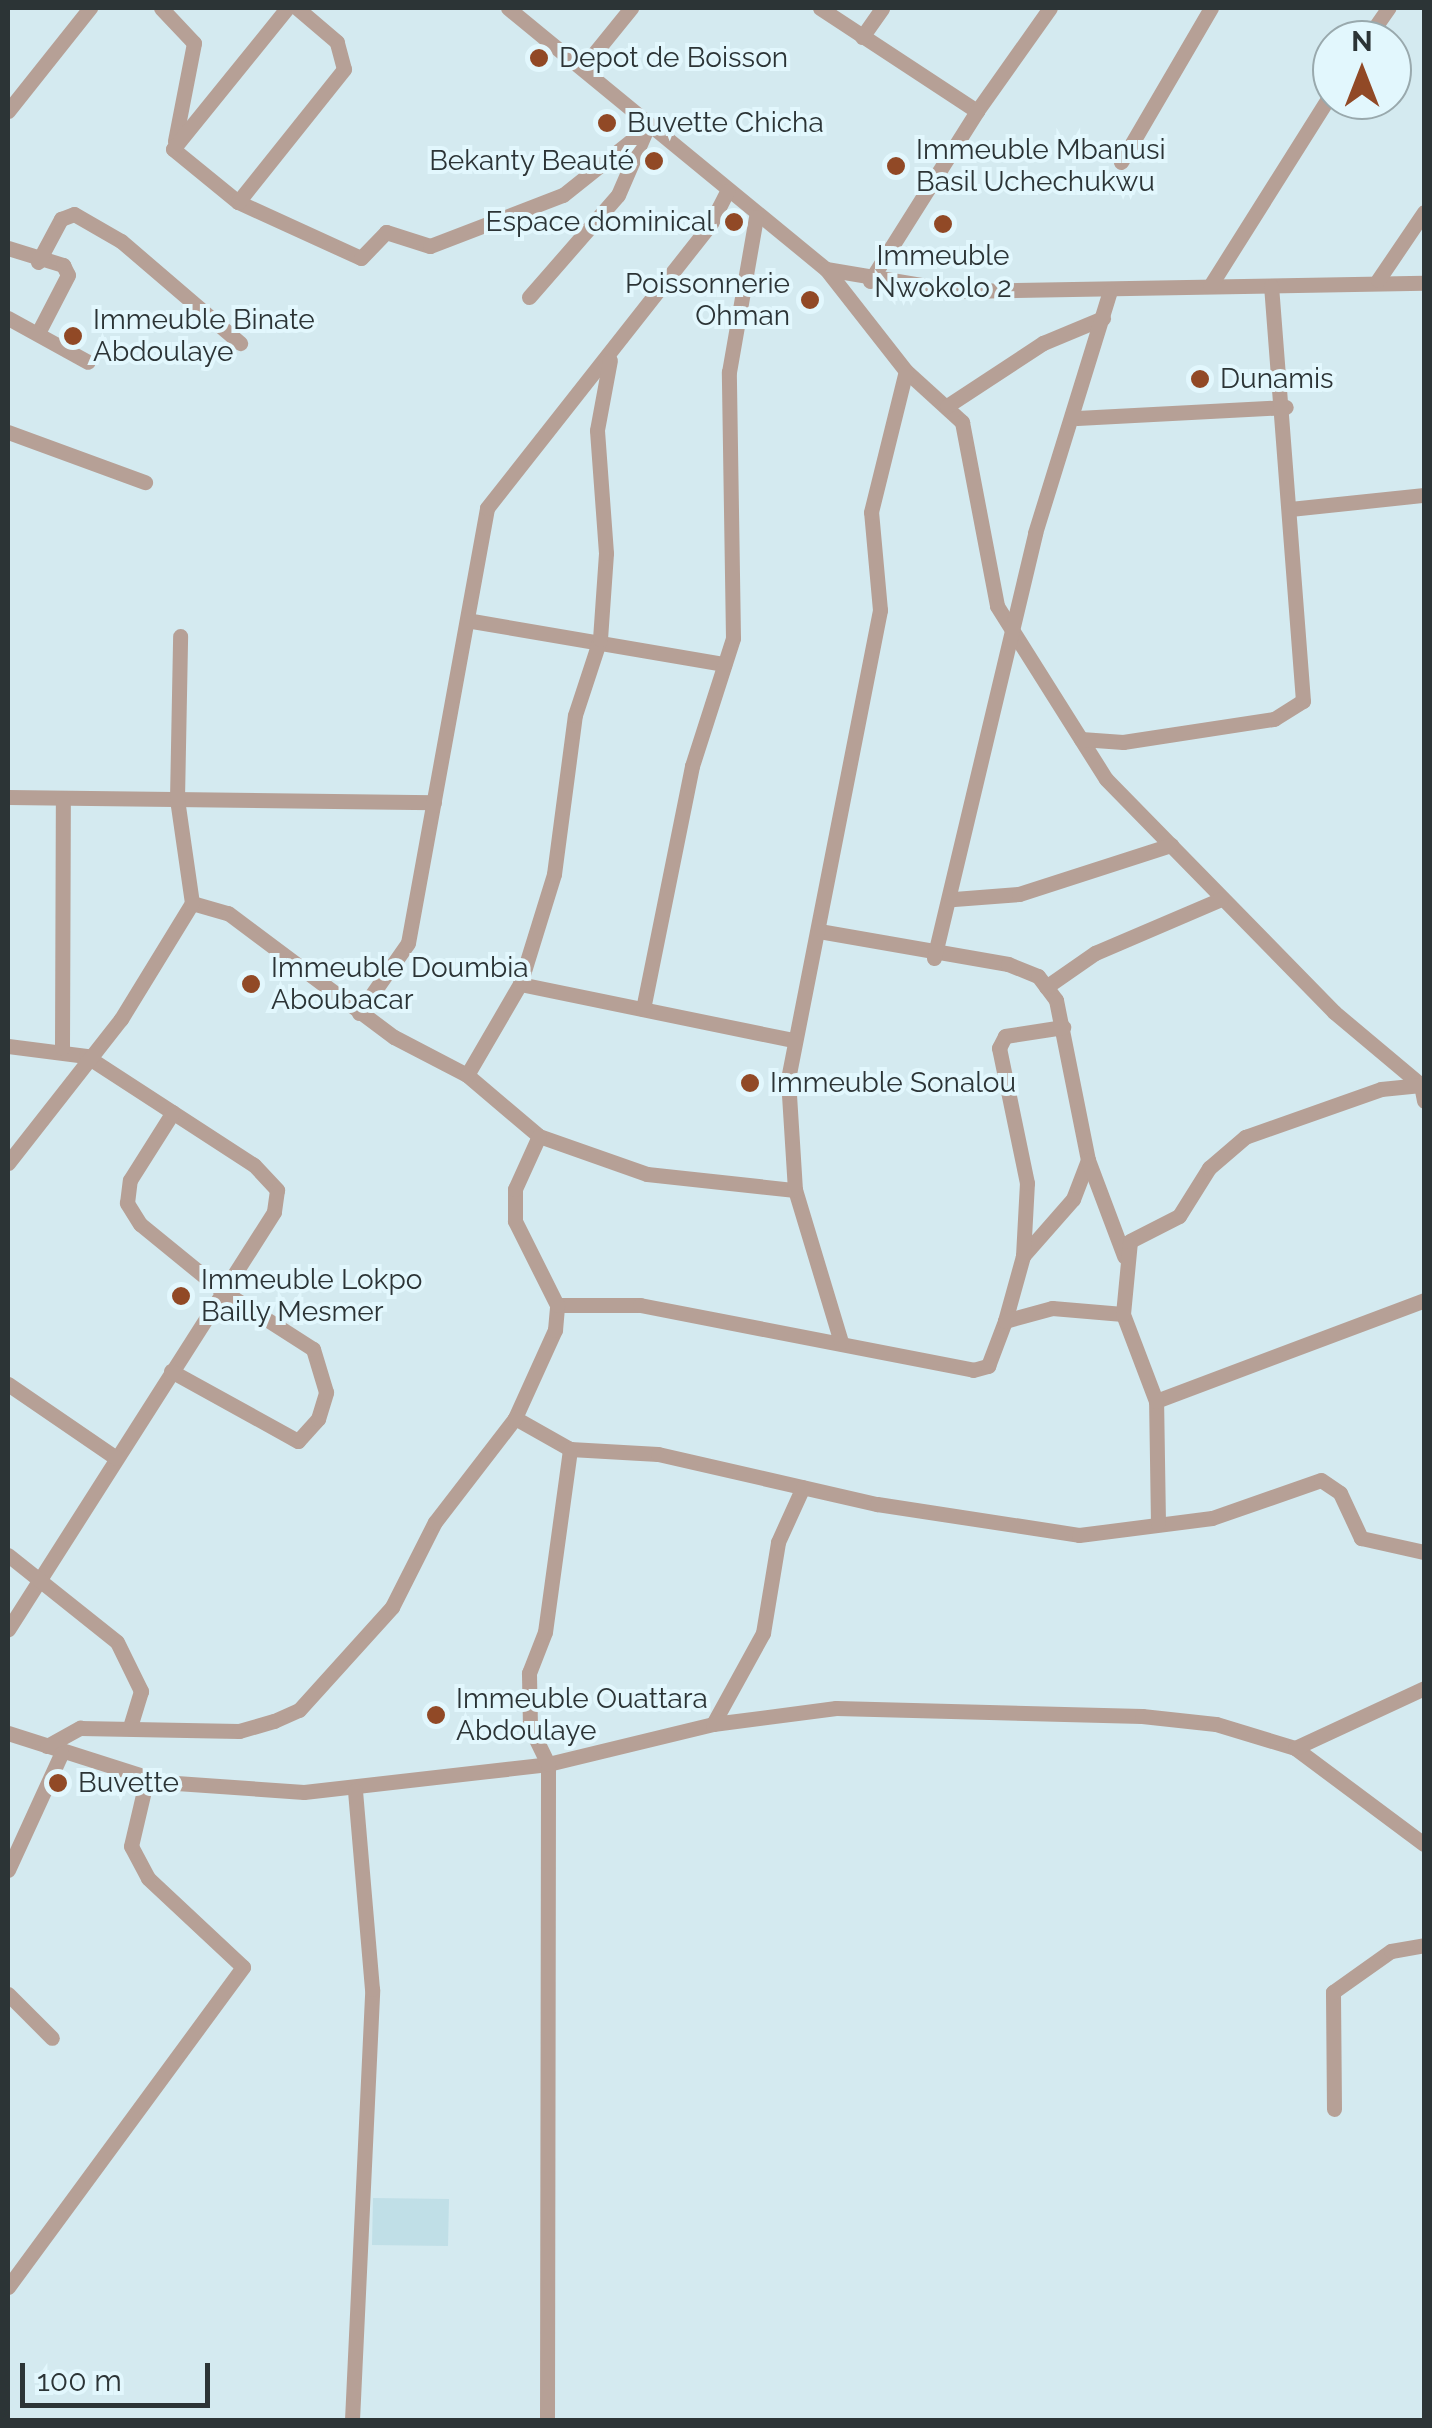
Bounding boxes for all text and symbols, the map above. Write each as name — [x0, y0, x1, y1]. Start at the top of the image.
north arrow — [1312, 20, 1412, 120]
text: N — [1351, 25, 1373, 58]
place label: Depot de Boisson — [559, 41, 788, 75]
marker: Depot de Boisson — [528, 47, 550, 69]
place label: Buvette Chicha — [627, 106, 824, 140]
marker: Buvette Chicha — [596, 112, 618, 134]
place label: Immeuble Mbanusi Basil Uchechukwu — [916, 133, 1166, 199]
place label: Bekanty Beauté — [428, 144, 634, 178]
marker: Bekanty Beauté — [643, 150, 665, 172]
marker: Immeuble Mbanusi Basil Uchechukwu — [885, 155, 907, 177]
place label: Espace dominical — [486, 205, 714, 239]
marker: Espace dominical — [723, 211, 745, 233]
marker: Immeuble Nwokolo 2 — [932, 213, 954, 235]
place label: Immeuble Nwokolo 2 — [874, 239, 1012, 305]
place label: Poissonnerie Ohman — [625, 267, 790, 333]
marker: Poissonnerie Ohman — [799, 289, 821, 311]
place label: Immeuble Binate Abdoulaye — [93, 303, 315, 369]
marker: Immeuble Binate Abdoulaye — [62, 325, 84, 347]
place label: Dunamis — [1220, 362, 1334, 396]
marker: Dunamis — [1189, 368, 1211, 390]
place label: Immeuble Doumbia Aboubacar — [271, 951, 529, 1017]
marker: Immeuble Doumbia Aboubacar — [240, 973, 262, 995]
place label: Immeuble Sonalou — [770, 1066, 1016, 1100]
marker: Immeuble Sonalou — [739, 1072, 761, 1094]
place label: Immeuble Lokpo Bailly Mesmer — [201, 1263, 422, 1329]
marker: Immeuble Lokpo Bailly Mesmer — [170, 1285, 192, 1307]
place label: Immeuble Ouattara Abdoulaye — [456, 1682, 708, 1748]
marker: Immeuble Ouattara Abdoulaye — [425, 1704, 447, 1726]
place label: Buvette — [78, 1766, 179, 1800]
marker: Buvette — [47, 1772, 69, 1794]
scale bar — [25, 2343, 215, 2405]
text: 100 m — [37, 2363, 122, 2398]

